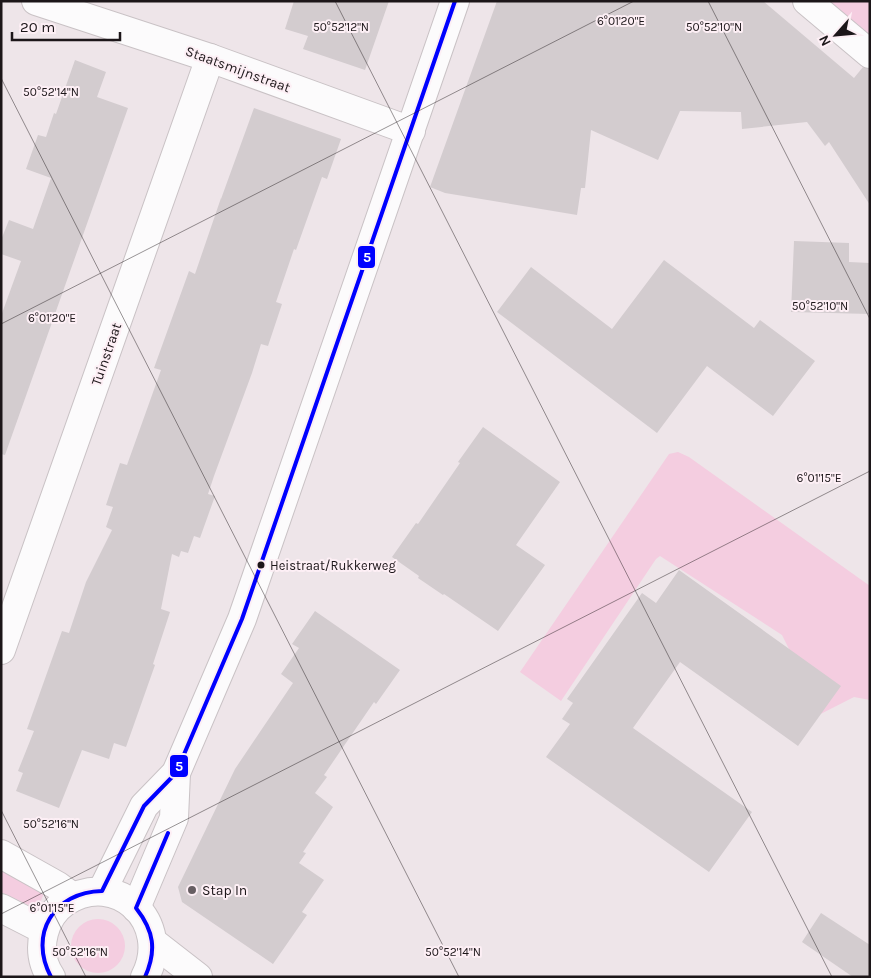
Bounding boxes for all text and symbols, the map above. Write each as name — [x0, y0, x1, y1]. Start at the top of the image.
scale bar — [12, 10, 120, 42]
north arrow — [811, 10, 861, 60]
text: 6°01'20"E — [597, 14, 645, 28]
text: 20 m — [20, 18, 55, 36]
text: 50°52'12"N — [313, 20, 369, 34]
text: 50°52'10"N — [686, 20, 742, 34]
text: N — [815, 32, 835, 49]
street label: Staatsmijnstraat — [183, 43, 293, 96]
text: 50°52'14"N — [23, 85, 79, 99]
line badge: 5 — [357, 245, 376, 269]
text: 5 — [363, 249, 371, 266]
text: 50°52'10"N — [792, 299, 848, 313]
text: 6°01'20"E — [28, 311, 76, 325]
street label: Tuinstraat — [88, 320, 125, 388]
text: 6°01'15"E — [797, 471, 841, 485]
place label: Heistraat/Rukkerweg — [270, 558, 396, 573]
marker: Heistraat/Rukkerweg — [256, 560, 266, 570]
line badge: 5 — [169, 754, 189, 778]
text: 5 — [175, 758, 183, 775]
text: 50°52'16"N — [23, 817, 79, 831]
place label: Stap In — [202, 882, 247, 899]
marker: Stap In — [186, 884, 198, 896]
text: 6°01'15"E — [30, 901, 74, 915]
text: 50°52'16"N — [52, 945, 108, 959]
text: 50°52'14"N — [425, 945, 481, 959]

